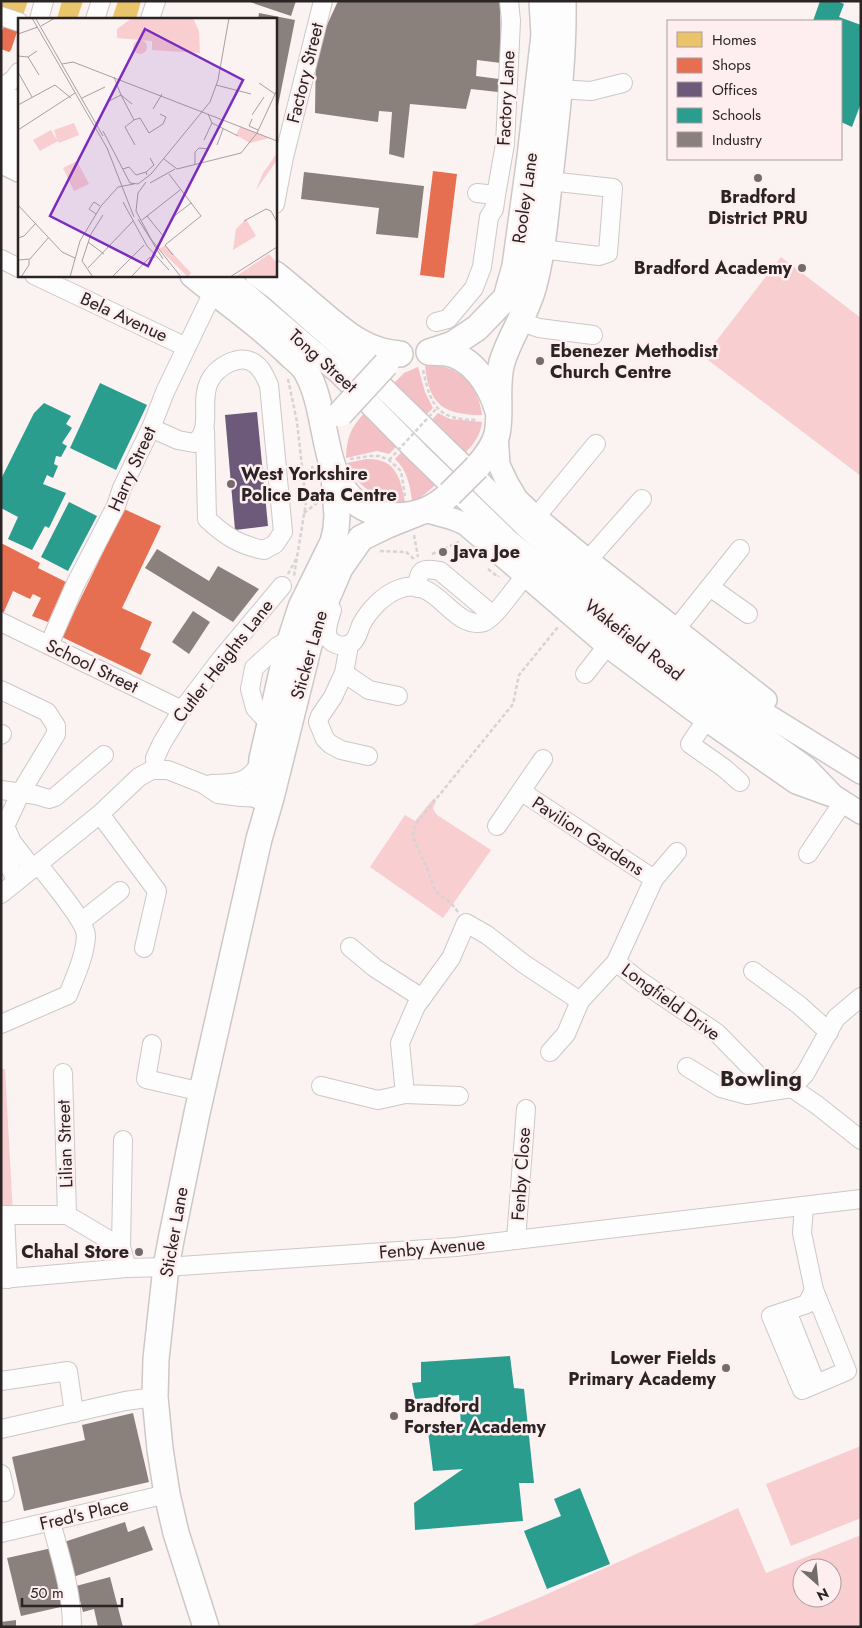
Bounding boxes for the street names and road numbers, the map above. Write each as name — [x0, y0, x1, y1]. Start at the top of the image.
street label: Factory Street — [280, 19, 330, 126]
street label: Factory Lane — [491, 50, 521, 146]
street label: Rooley Lane — [506, 151, 544, 245]
street label: Bela Avenue — [76, 285, 172, 349]
street label: Tong Street — [283, 323, 364, 399]
street label: Harry Street — [102, 422, 163, 516]
street label: Wakefield Road — [579, 593, 689, 687]
street label: Cutler Heights Lane — [167, 594, 279, 728]
street label: Sticker Lane — [284, 607, 334, 703]
street label: School Street — [41, 632, 143, 700]
street label: Pavilion Gardens — [527, 790, 649, 882]
street label: Longfield Drive — [616, 957, 726, 1047]
street label: Lilian Street — [50, 1099, 80, 1188]
street label: Fenby Close — [505, 1127, 537, 1221]
street label: Sticker Lane — [153, 1185, 195, 1279]
street label: Fenby Avenue — [378, 1230, 486, 1266]
street label: Fred's Place — [37, 1491, 131, 1537]

